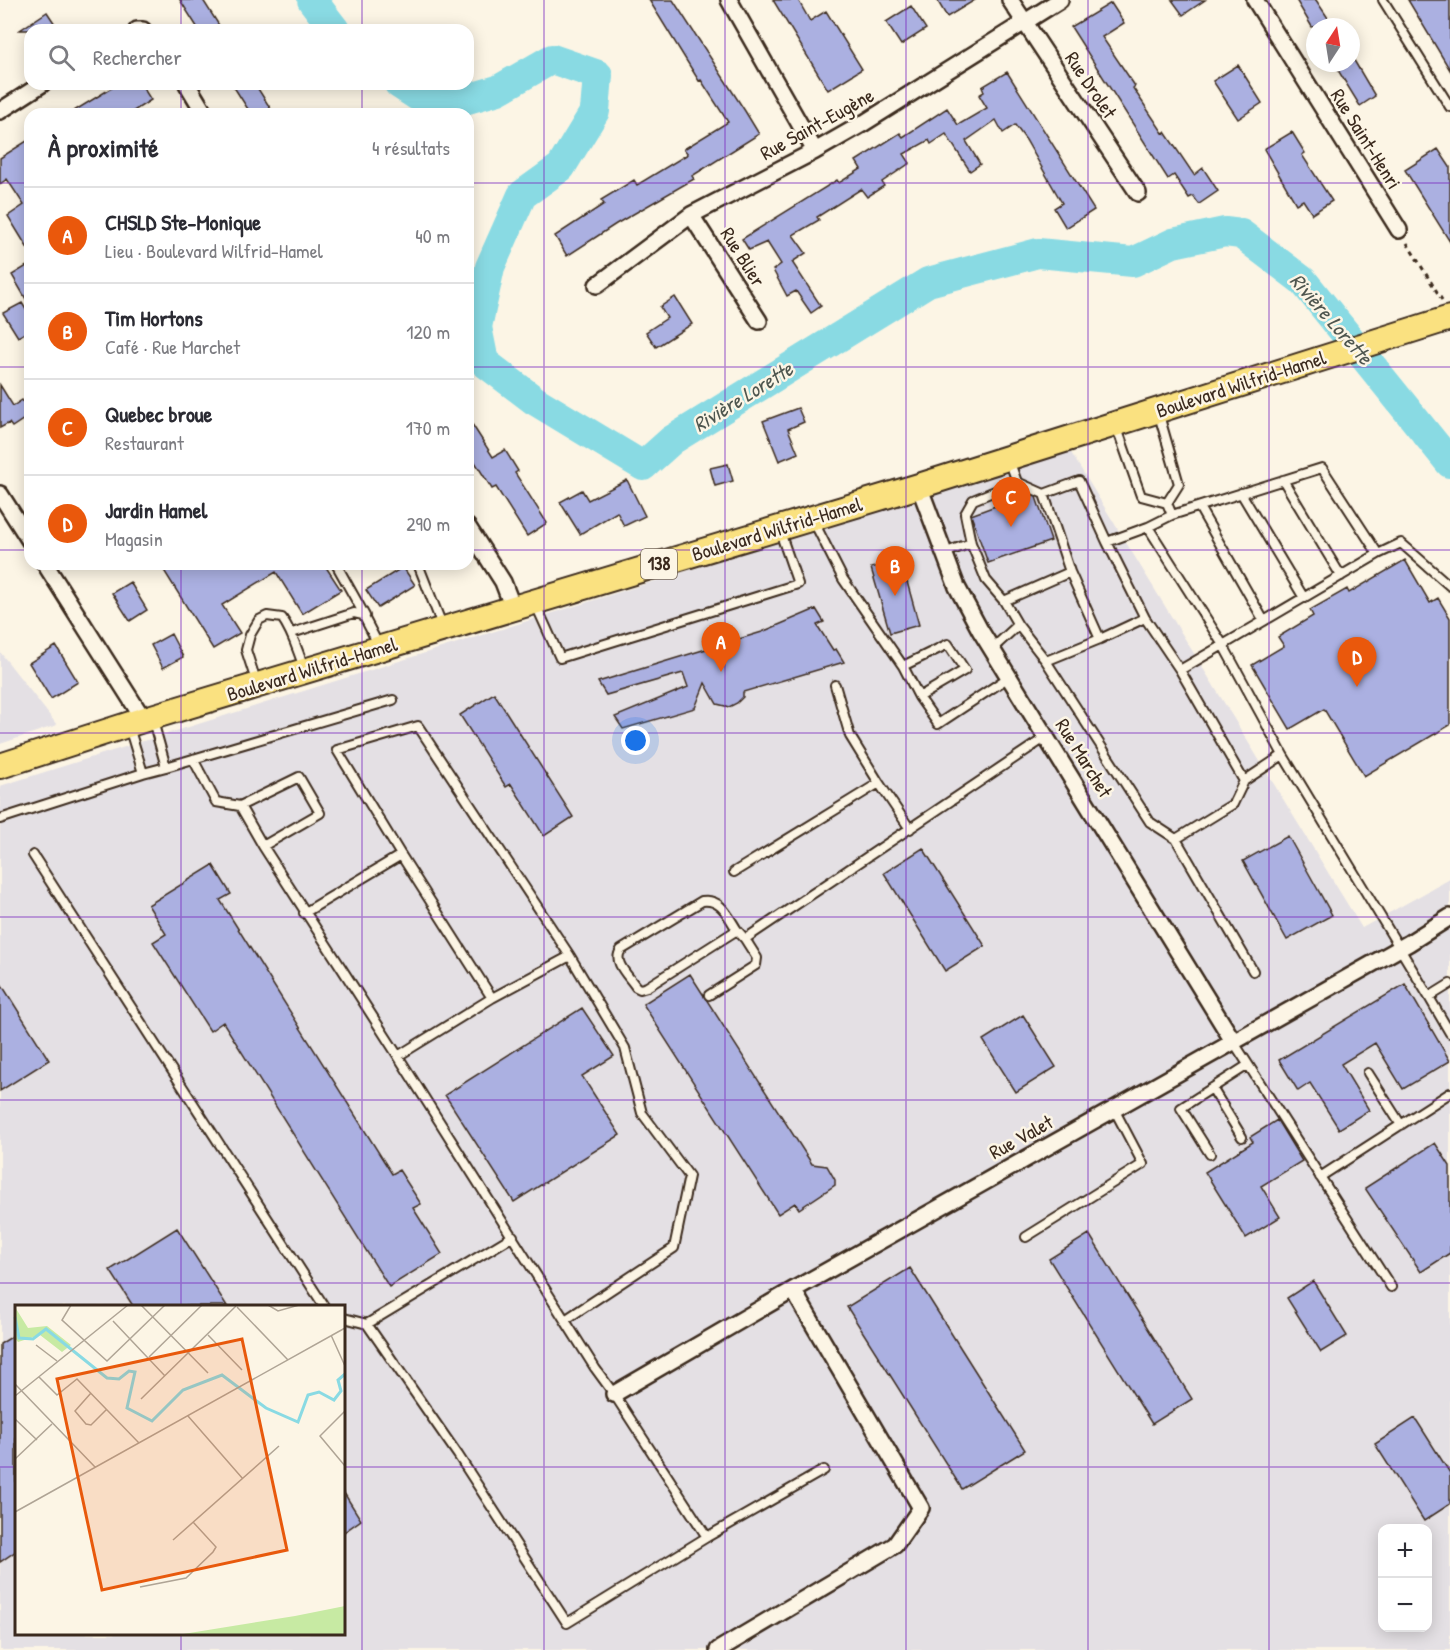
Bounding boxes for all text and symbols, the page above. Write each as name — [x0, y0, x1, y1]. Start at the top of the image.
north arrow — [1306, 18, 1360, 72]
search box — [24, 24, 474, 90]
icon: search — [45, 41, 78, 74]
text: Rechercher — [93, 42, 182, 72]
street label: Rue Drolet — [1059, 46, 1124, 124]
street label: Rue Saint-Eugène — [755, 81, 878, 166]
street label: Rue Saint-Henri — [1325, 83, 1408, 194]
text: À proximité — [48, 130, 159, 165]
text: 4 résultats — [372, 134, 450, 161]
text: CHSLD Ste-Monique — [105, 207, 261, 237]
text: A — [63, 222, 72, 249]
text: 40 m — [415, 222, 450, 249]
street label: Rue Blier — [715, 222, 772, 292]
text: Lieu · Boulevard Wilfrid-Hamel — [105, 237, 323, 264]
water label: Rivière Lorette — [1284, 267, 1380, 372]
text: Tim Hortons — [105, 303, 203, 333]
text: B — [62, 318, 73, 345]
text: 120 m — [406, 318, 450, 345]
text: Café · Rue Marchet — [105, 333, 240, 360]
street label: Boulevard Wilfrid-Hamel — [1153, 343, 1330, 424]
water label: Rivière Lorette — [687, 354, 800, 439]
text: Quebec broue — [105, 399, 212, 429]
text: C — [62, 414, 73, 441]
text: 170 m — [406, 414, 450, 441]
text: Restaurant — [105, 429, 184, 456]
pin: C — [992, 478, 1030, 527]
street label: Boulevard Wilfrid-Hamel — [688, 490, 866, 567]
text: Jardin Hamel — [105, 495, 207, 525]
text: D — [63, 510, 72, 537]
text: 290 m — [406, 510, 450, 537]
text: Magasin — [105, 525, 163, 552]
pin: B — [876, 546, 914, 596]
road number: 138 — [641, 549, 677, 579]
pin: A — [702, 622, 740, 672]
street label: Boulevard Wilfrid-Hamel — [223, 630, 401, 707]
pin: D — [1338, 638, 1376, 687]
street label: Rue Marchet — [1050, 713, 1120, 803]
your location — [621, 726, 650, 755]
street label: Rue Valet — [984, 1108, 1058, 1165]
inset map — [15, 1305, 345, 1635]
map controls — [1378, 1524, 1432, 1632]
button: + — [1378, 1524, 1432, 1578]
button: − — [1378, 1578, 1432, 1632]

